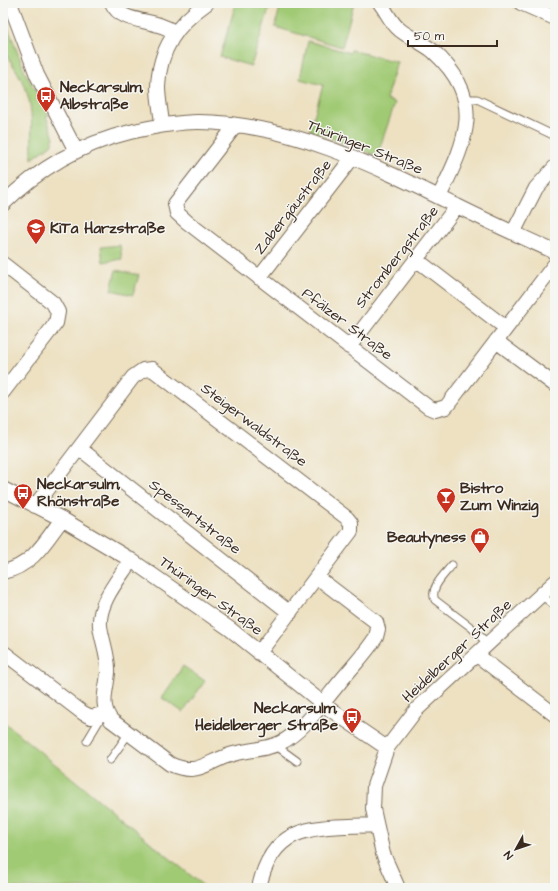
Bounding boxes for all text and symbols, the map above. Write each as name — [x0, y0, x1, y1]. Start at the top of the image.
scale bar — [408, 22, 497, 48]
text: 50 m — [414, 28, 445, 45]
place label: Neckarsulm, Albstraße — [60, 77, 144, 115]
bus stop icon: Neckarsulm, Albstraße — [35, 85, 57, 113]
street label: Thüringer Straße — [304, 114, 426, 181]
street label: Zabergäustraße — [249, 155, 338, 260]
street label: Strombergstraße — [350, 201, 445, 313]
school or university icon: KiTa Harzstraße — [25, 217, 47, 245]
place label: KiTa Harzstraße — [50, 218, 165, 239]
street label: Pfälzer Straße — [297, 283, 397, 365]
street label: Steigerwaldstraße — [196, 378, 312, 473]
place label: Neckarsulm, Rhönstraße — [37, 474, 121, 512]
street label: Spessartstraße — [145, 474, 245, 560]
place label: Bistro Zum Winzig — [460, 478, 539, 518]
bus stop icon: Neckarsulm, Rhönstraße — [12, 482, 34, 510]
bar icon: Bistro Zum Winzig — [435, 486, 457, 514]
shop icon: Beautyness — [469, 526, 491, 554]
place label: Beautyness — [387, 527, 466, 549]
street label: Thüringer Straße — [154, 551, 267, 641]
street label: Heidelberger Straße — [398, 595, 517, 708]
place label: Neckarsulm, Heidelberger Straße — [195, 698, 338, 738]
bus stop icon: Neckarsulm, Heidelberger Straße — [341, 706, 363, 734]
north arrow — [496, 829, 536, 869]
text: N — [501, 848, 517, 863]

